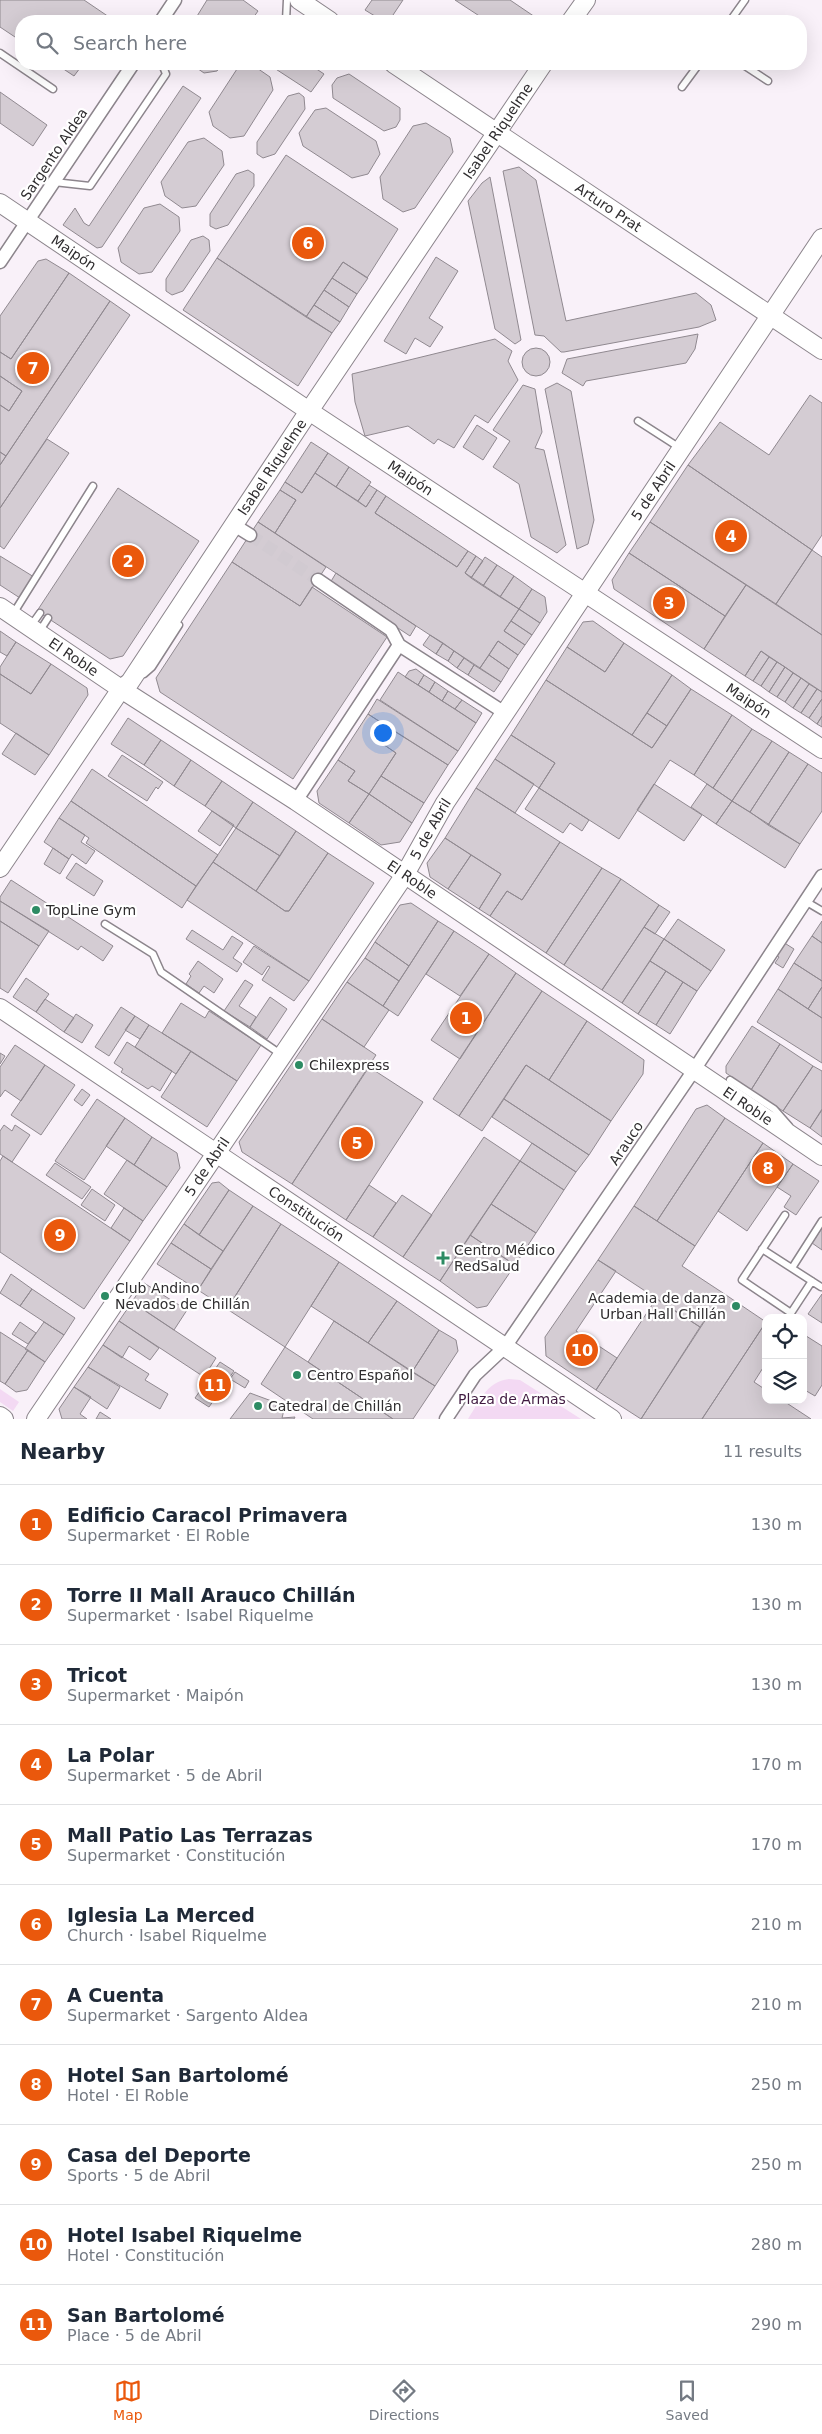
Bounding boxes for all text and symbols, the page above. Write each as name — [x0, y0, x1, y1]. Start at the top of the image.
search box — [15, 15, 807, 70]
icon: search — [33, 29, 61, 57]
text: Search here — [73, 32, 187, 54]
street label: Isabel Riquelme — [460, 80, 536, 182]
street label: Sargento Aldea — [17, 105, 91, 203]
street label: Arturo Prat — [572, 180, 645, 235]
pin: 6 — [292, 224, 324, 262]
street label: Maipón — [48, 232, 99, 274]
pin: 7 — [17, 349, 49, 387]
street label: Isabel Riquelme — [234, 416, 309, 518]
street label: Maipón — [385, 457, 436, 499]
street label: 5 de Abril — [628, 458, 679, 523]
pin: 4 — [715, 517, 747, 555]
pin: 2 — [112, 542, 144, 580]
pin: 3 — [653, 584, 685, 622]
street label: El Roble — [46, 635, 101, 679]
street label: Maipón — [723, 680, 774, 721]
your location — [370, 720, 396, 746]
street label: 5 de Abril — [407, 795, 454, 862]
street label: El Roble — [384, 857, 440, 902]
place label: TopLine Gym — [45, 902, 136, 918]
marker: TopLine Gym — [30, 904, 42, 916]
pin: 1 — [450, 999, 482, 1037]
place label: Chilexpress — [309, 1057, 390, 1073]
marker: Chilexpress — [293, 1059, 305, 1071]
street label: El Roble — [720, 1084, 776, 1128]
street label: Arauco — [606, 1118, 646, 1168]
pin: 5 — [341, 1124, 373, 1162]
street label: 5 de Abril — [182, 1134, 233, 1199]
pin: 8 — [752, 1149, 784, 1187]
street label: Constitución — [266, 1183, 347, 1245]
pin: 9 — [44, 1216, 76, 1254]
place label: Centro Médico RedSalud — [454, 1242, 555, 1274]
marker: Centro Médico RedSalud — [436, 1251, 450, 1265]
place label: Club Andino Nevados de Chillán — [115, 1280, 250, 1312]
marker: Club Andino Nevados de Chillán — [99, 1290, 111, 1302]
place label: Academia de danza Urban Hall Chillán — [588, 1290, 726, 1322]
marker: Academia de danza Urban Hall Chillán — [730, 1300, 742, 1312]
map controls — [762, 1314, 807, 1404]
button: locate — [762, 1314, 807, 1359]
pin: 10 — [566, 1331, 598, 1369]
button: layers — [762, 1359, 807, 1404]
pin: 11 — [199, 1366, 231, 1404]
place label: Centro Español — [307, 1367, 413, 1383]
marker: Centro Español — [291, 1369, 303, 1381]
park label: Plaza de Armas — [458, 1391, 566, 1407]
place label: Catedral de Chillán — [268, 1398, 402, 1414]
marker: Catedral de Chillán — [252, 1400, 264, 1412]
text: Nearby — [20, 1440, 105, 1464]
text: 11 results — [723, 1442, 802, 1461]
text: Edificio Caracol Primavera — [67, 1504, 348, 1526]
text: 1 — [30, 1515, 42, 1534]
text: 130 m — [751, 1515, 802, 1534]
text: Supermarket · El Roble — [67, 1526, 250, 1545]
text: Torre II Mall Arauco Chillán — [67, 1584, 356, 1606]
text: 2 — [30, 1595, 42, 1614]
text: 130 m — [751, 1595, 802, 1614]
text: Supermarket · Isabel Riquelme — [67, 1606, 314, 1625]
text: Tricot — [67, 1664, 127, 1686]
text: 3 — [30, 1675, 42, 1694]
text: 130 m — [751, 1675, 802, 1694]
text: Supermarket · Maipón — [67, 1686, 244, 1705]
text: La Polar — [67, 1744, 154, 1766]
text: 4 — [30, 1755, 42, 1774]
text: 170 m — [751, 1755, 802, 1774]
text: Supermarket · 5 de Abril — [67, 1766, 263, 1785]
text: Mall Patio Las Terrazas — [67, 1824, 313, 1846]
text: 5 — [30, 1835, 42, 1854]
text: 170 m — [751, 1835, 802, 1854]
text: Supermarket · Constitución — [67, 1846, 285, 1865]
text: Iglesia La Merced — [67, 1904, 255, 1926]
text: 6 — [30, 1915, 42, 1934]
text: 210 m — [751, 1915, 802, 1934]
text: Church · Isabel Riquelme — [67, 1926, 267, 1945]
text: A Cuenta — [67, 1984, 164, 2006]
text: 7 — [30, 1995, 42, 2014]
text: 210 m — [751, 1995, 802, 2014]
text: Supermarket · Sargento Aldea — [67, 2006, 308, 2025]
text: Hotel San Bartolomé — [67, 2064, 289, 2086]
text: 8 — [30, 2075, 42, 2094]
text: 250 m — [751, 2075, 802, 2094]
text: Hotel · El Roble — [67, 2086, 189, 2105]
text: Casa del Deporte — [67, 2144, 251, 2166]
text: 9 — [30, 2155, 42, 2174]
text: 250 m — [751, 2155, 802, 2174]
text: Sports · 5 de Abril — [67, 2166, 210, 2185]
text: Hotel Isabel Riquelme — [67, 2224, 302, 2246]
text: 10 — [25, 2235, 47, 2254]
text: 280 m — [751, 2235, 802, 2254]
text: Hotel · Constitución — [67, 2246, 224, 2265]
text: San Bartolomé — [67, 2304, 225, 2326]
text: 11 — [25, 2315, 47, 2334]
text: 290 m — [751, 2315, 802, 2334]
text: Place · 5 de Abril — [67, 2326, 202, 2345]
tab: Map — [113, 2377, 143, 2423]
tab: Directions — [369, 2377, 439, 2423]
tab: Saved — [666, 2377, 709, 2423]

